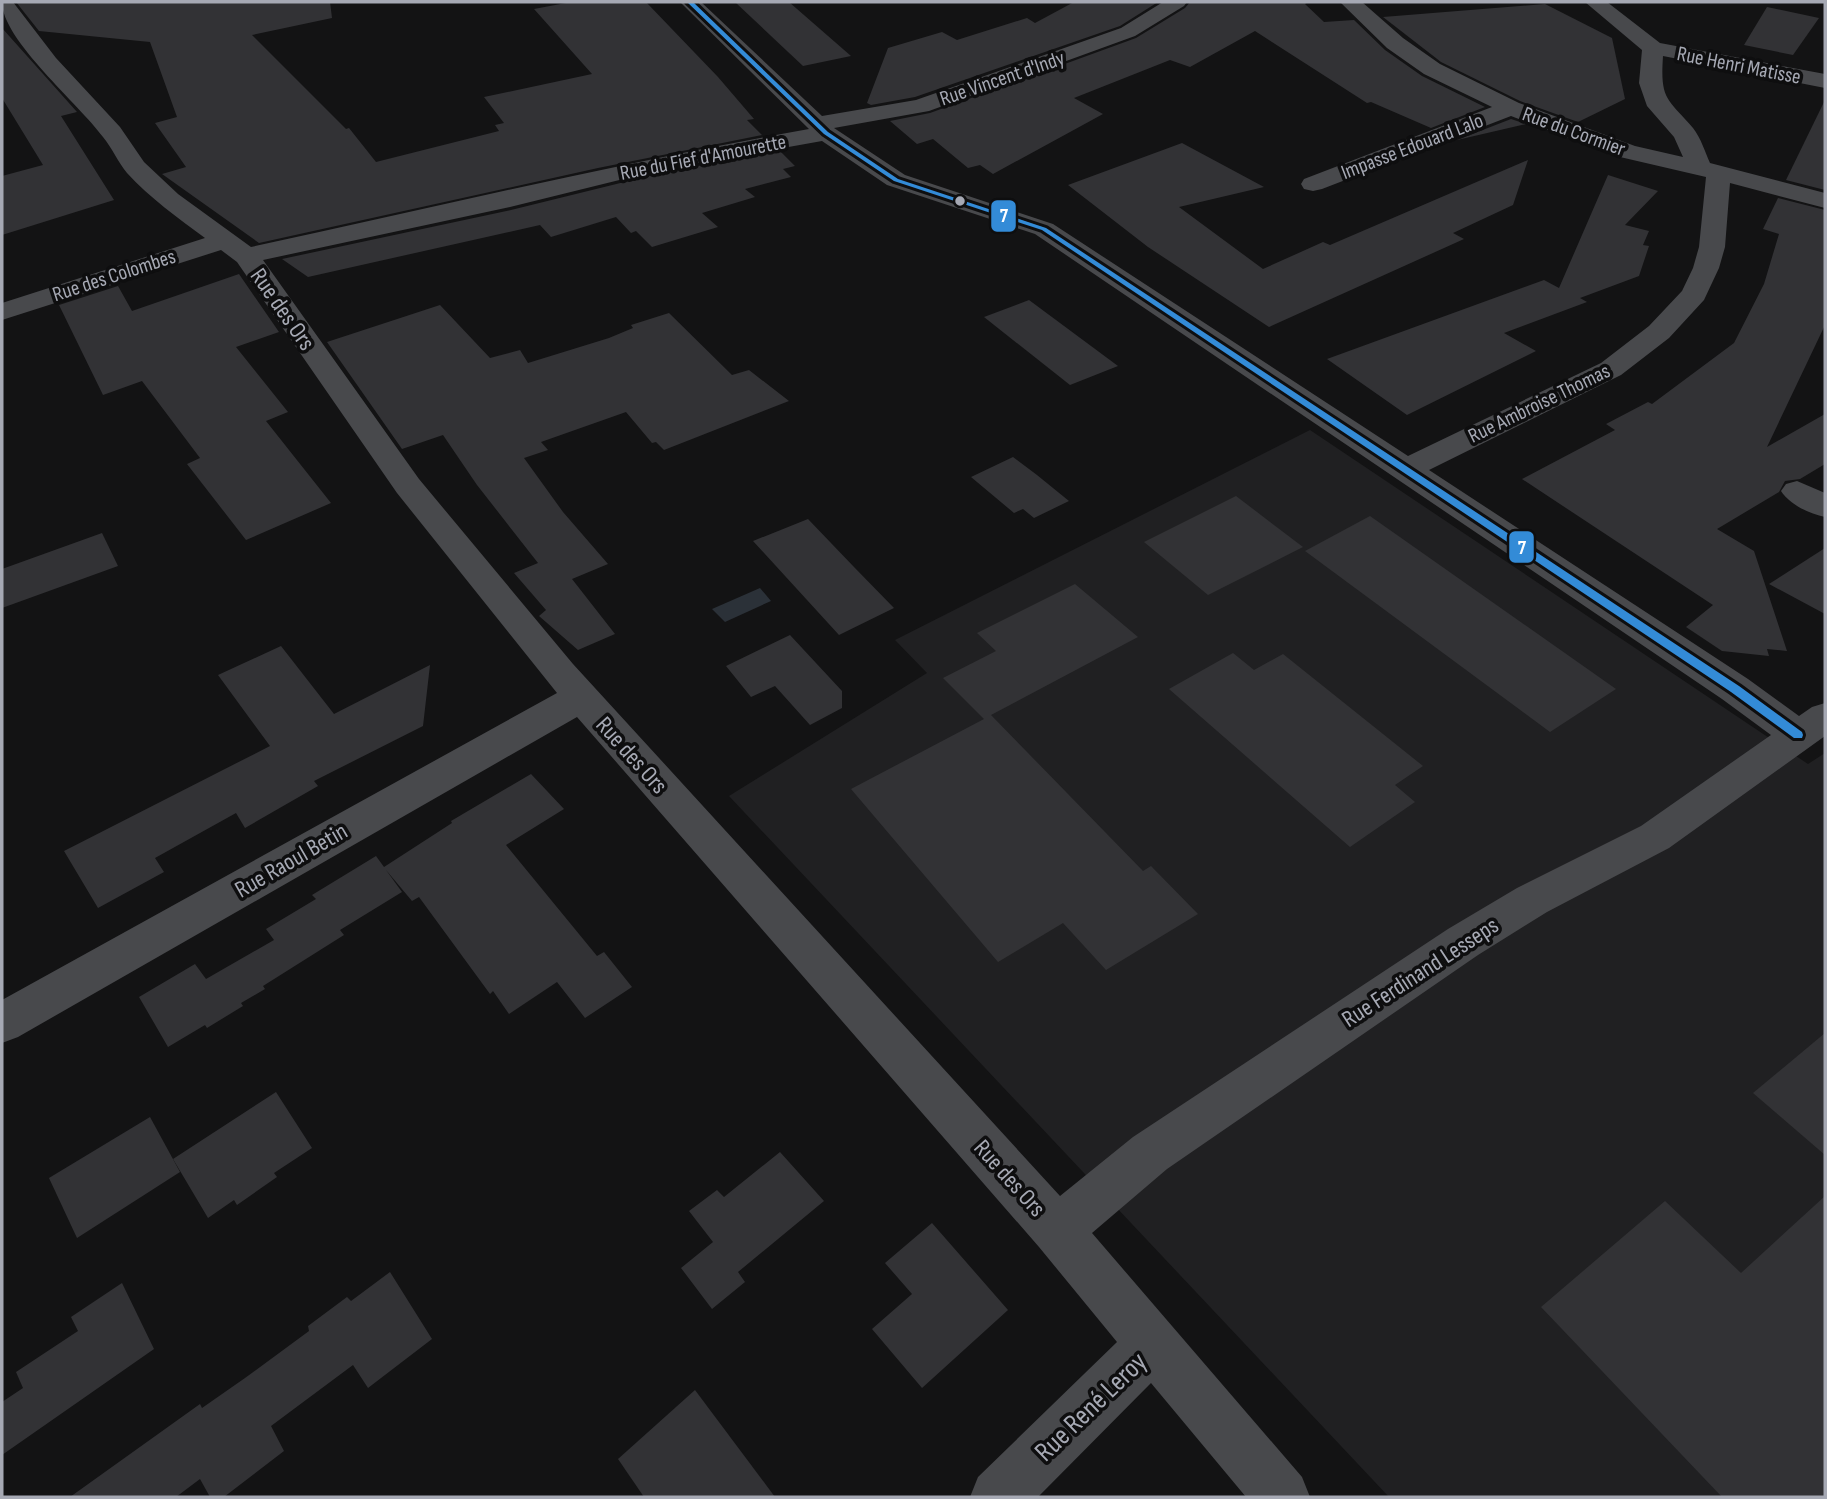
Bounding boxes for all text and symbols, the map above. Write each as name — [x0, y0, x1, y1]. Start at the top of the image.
street label: Rue Henri Matisse — [1675, 41, 1803, 90]
street label: Rue Vincent d'Indy — [936, 45, 1068, 112]
street label: Rue du Cormier — [1519, 101, 1629, 162]
street label: Impasse Edouard Lalo — [1338, 108, 1487, 185]
street label: Rue du Fief d'Amourette — [618, 129, 788, 186]
unlabelled marker — [953, 194, 967, 208]
line badge: 7 — [990, 199, 1017, 233]
text: 7 — [1000, 205, 1009, 228]
street label: Rue des Colombes — [49, 244, 179, 307]
street label: Rue des Ors — [244, 263, 321, 356]
street label: Rue Ambroise Thomas — [1464, 358, 1614, 449]
line badge: 7 — [1508, 530, 1535, 564]
text: 7 — [1518, 537, 1527, 560]
street label: Rue des Ors — [590, 711, 674, 800]
street label: Rue Raoul Betin — [230, 817, 353, 904]
street label: Rue Ferdinand Lesseps — [1336, 911, 1504, 1034]
street label: Rue des Ors — [968, 1134, 1052, 1223]
street label: Rue René Leroy — [1028, 1345, 1154, 1469]

